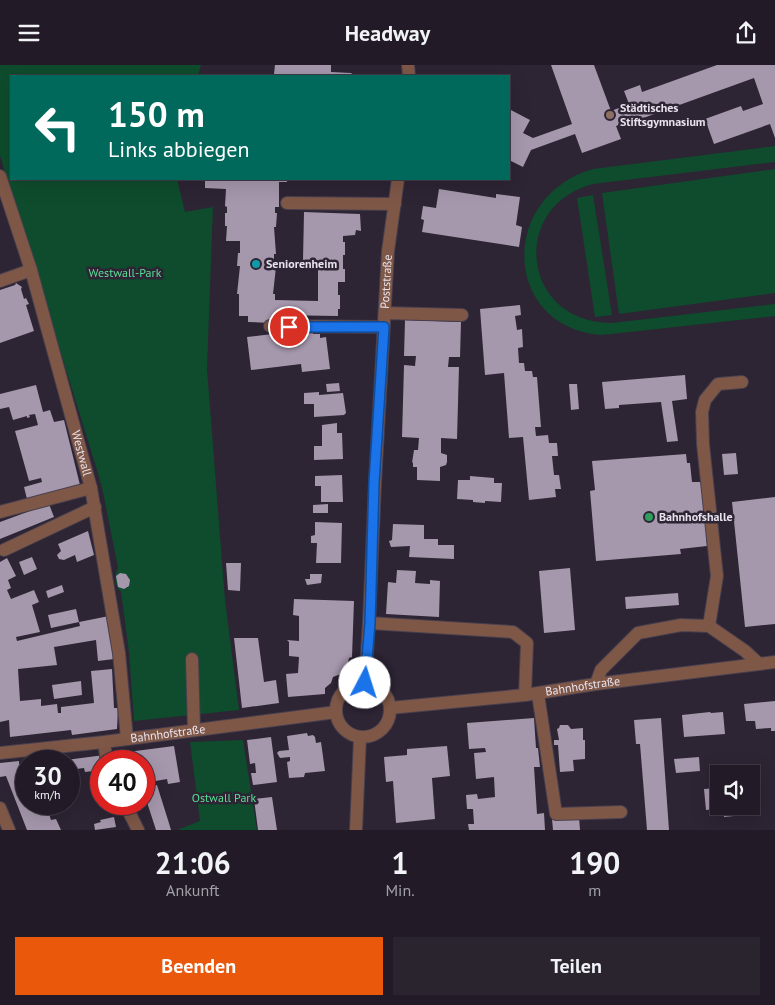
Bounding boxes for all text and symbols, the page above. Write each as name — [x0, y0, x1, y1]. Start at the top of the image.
icon: menu — [15, 19, 43, 47]
text: Headway — [345, 19, 430, 47]
icon: share — [732, 19, 760, 47]
text: 150 m — [108, 91, 205, 137]
icon: left — [25, 95, 90, 160]
place label: Städtisches Stiftsgymnasium — [620, 100, 706, 129]
marker: Städtisches Stiftsgymnasium — [604, 109, 616, 121]
text: Links abbiegen — [108, 135, 250, 163]
street label: Poststraße — [377, 254, 395, 309]
place label: Seniorenheim — [266, 256, 337, 271]
marker: Seniorenheim — [250, 258, 262, 270]
park label: Westwall-Park — [89, 265, 162, 280]
pin — [268, 306, 310, 348]
icon: arrive — [275, 313, 303, 341]
street label: Westwall — [69, 429, 95, 478]
place label: Bahnhofshalle — [659, 509, 733, 524]
marker: Bahnhofshalle — [643, 511, 655, 523]
position arrow — [338, 656, 390, 708]
street label: Bahnhofstraße — [544, 673, 621, 699]
street label: Bahnhofstraße — [130, 721, 206, 746]
speed limit sign: 40 — [90, 750, 155, 815]
text: 30 — [33, 760, 62, 792]
map controls — [710, 765, 760, 815]
button: sound — [710, 765, 760, 815]
text: km/h — [34, 787, 61, 802]
park label: Ostwall Park — [192, 790, 256, 805]
text: 21:06 — [155, 843, 231, 882]
text: 1 — [392, 843, 409, 882]
text: 190 — [569, 843, 620, 882]
text: Ankunft — [166, 880, 219, 900]
text: Min. — [385, 880, 415, 900]
text: m — [588, 880, 601, 900]
button: Beenden — [15, 937, 383, 995]
button: Teilen — [393, 937, 760, 995]

